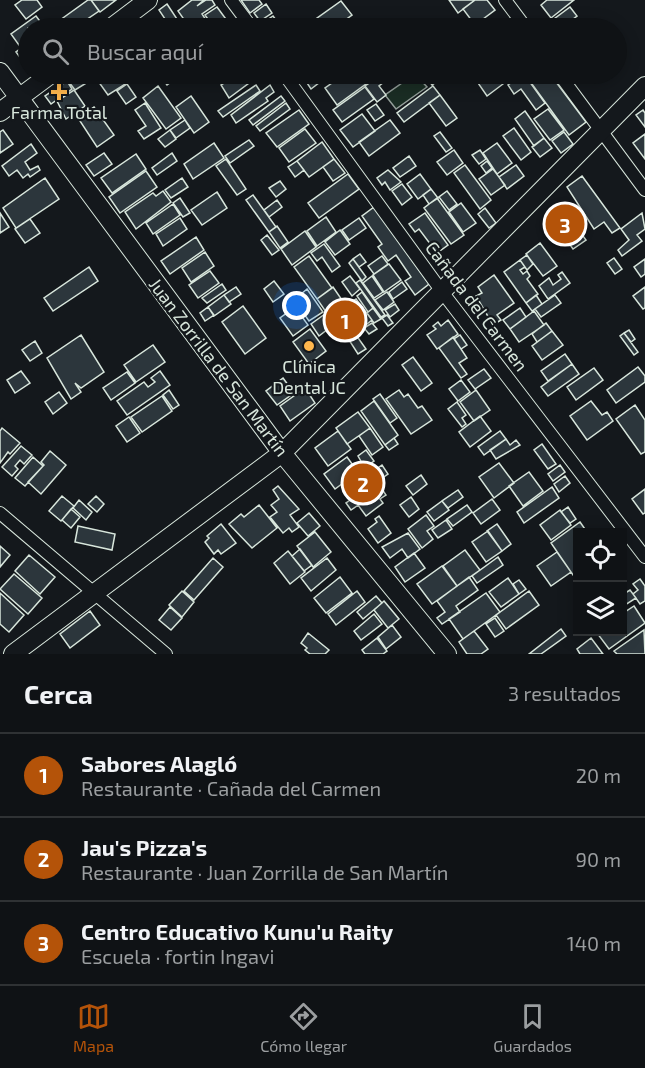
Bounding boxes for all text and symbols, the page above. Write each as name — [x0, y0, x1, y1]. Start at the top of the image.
search box — [18, 18, 627, 84]
icon: search — [39, 35, 72, 68]
text: Buscar aquí — [87, 38, 203, 64]
marker: Farma Total — [52, 85, 66, 99]
place label: Farma Total — [11, 101, 108, 123]
pin: 3 — [546, 202, 584, 246]
street label: Cañada del Carmen — [421, 237, 533, 375]
street label: Juan Zorrilla de San Martín — [145, 273, 293, 461]
your location — [282, 291, 311, 320]
pin: 1 — [326, 298, 364, 342]
marker: Clínica Dental JC — [302, 339, 316, 353]
place label: Clínica Dental JC — [272, 355, 346, 398]
pin: 2 — [344, 460, 382, 506]
map controls — [573, 528, 627, 636]
button: locate — [573, 528, 627, 582]
button: layers — [573, 582, 627, 636]
text: Cerca — [24, 678, 93, 709]
text: 3 resultados — [508, 681, 621, 705]
text: Sabores Alagló — [81, 750, 237, 776]
text: 1 — [39, 763, 48, 787]
text: 20 m — [576, 763, 621, 787]
text: Restaurante · Cañada del Carmen — [81, 776, 381, 800]
text: Jau's Pizza's — [81, 834, 207, 860]
text: 2 — [38, 847, 49, 871]
text: 90 m — [576, 847, 621, 871]
text: Restaurante · Juan Zorrilla de San Martín — [81, 860, 448, 884]
text: Centro Educativo Kunu'u Raity — [81, 918, 393, 944]
text: 3 — [38, 931, 49, 955]
text: 140 m — [567, 931, 621, 955]
text: Escuela · fortin Ingavi — [81, 944, 274, 968]
tab: Mapa — [73, 1000, 114, 1055]
tab: Cómo llegar — [260, 1000, 347, 1055]
tab: Guardados — [493, 1000, 572, 1055]

